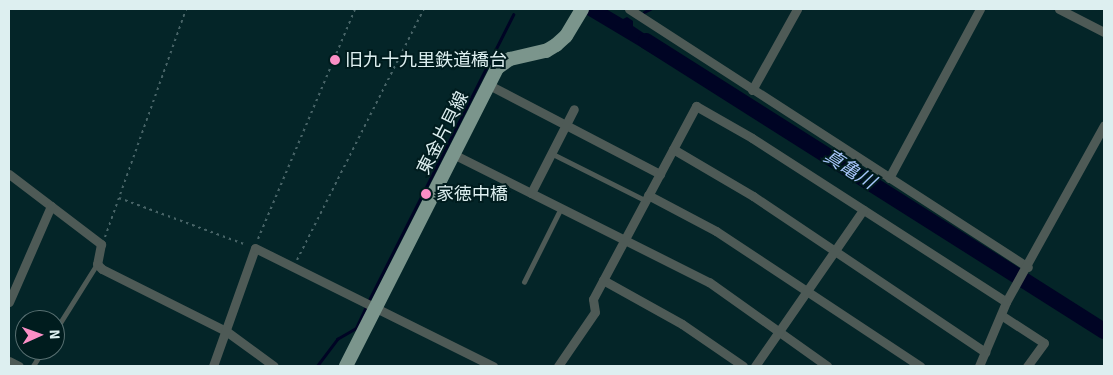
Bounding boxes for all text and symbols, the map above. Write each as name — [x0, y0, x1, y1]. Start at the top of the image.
place label: 旧九十九里鉄道橋台 — [345, 49, 507, 71]
marker: 旧九十九里鉄道橋台 — [329, 54, 341, 66]
street label: 東金片貝線 — [413, 88, 473, 178]
water label: 真亀川 — [819, 145, 879, 195]
place label: 家徳中橋 — [436, 183, 508, 205]
marker: 家徳中橋 — [420, 188, 432, 200]
north arrow — [15, 310, 65, 360]
text: N — [46, 329, 63, 340]

